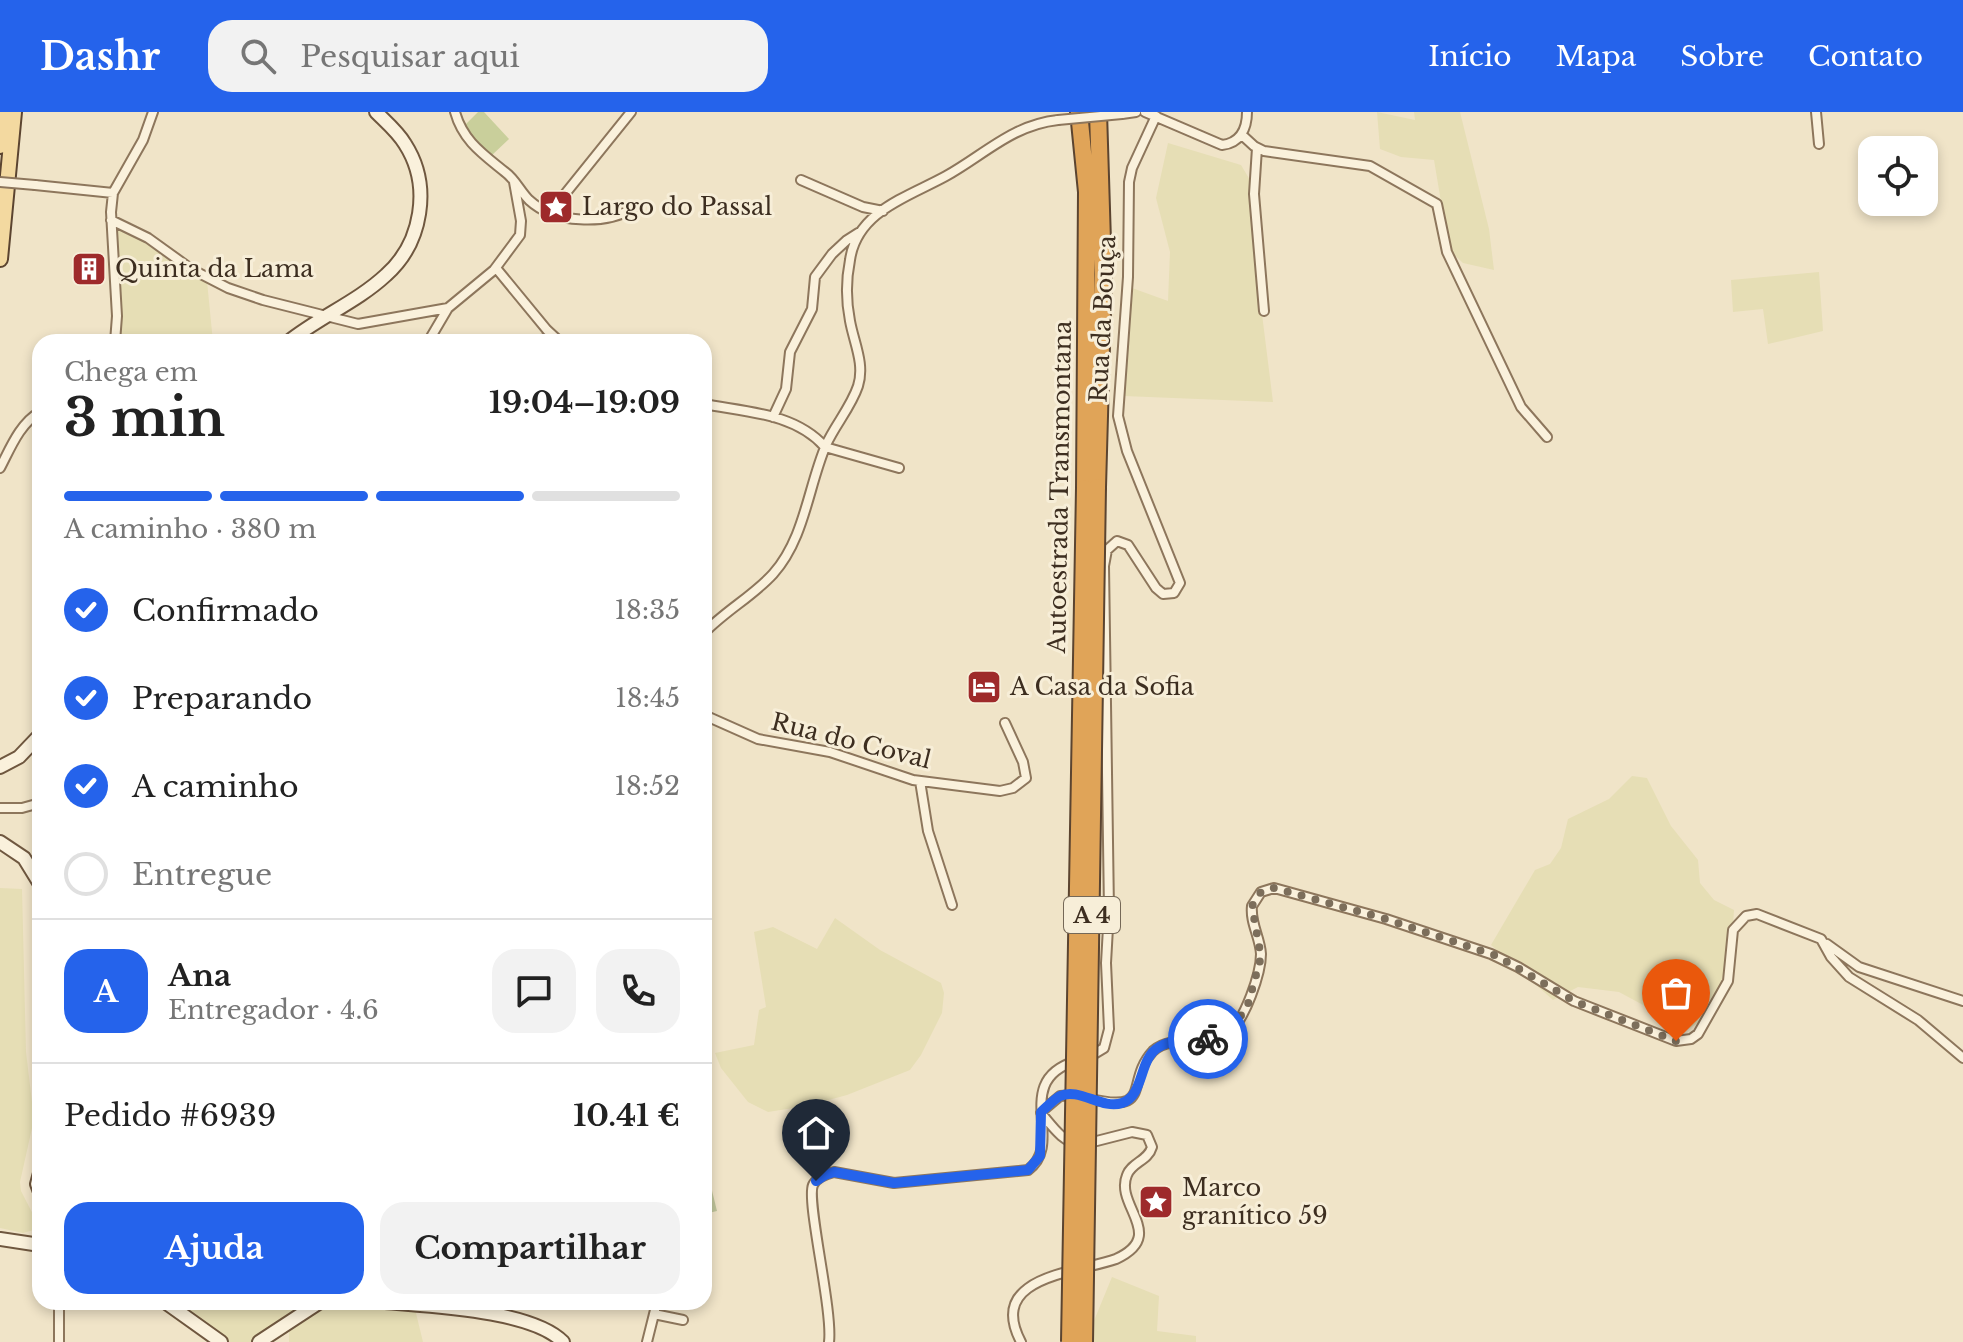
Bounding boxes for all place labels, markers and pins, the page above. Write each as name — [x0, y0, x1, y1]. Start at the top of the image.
place icon: Largo do Passal — [537, 188, 575, 226]
place label: Largo do Passal — [582, 192, 772, 221]
building icon: Quinta da Lama — [70, 250, 108, 288]
place label: Quinta da Lama — [115, 254, 314, 283]
hotel icon: A Casa da Sofia — [965, 668, 1003, 706]
place label: A Casa da Sofia — [1009, 672, 1195, 701]
pin — [1642, 959, 1710, 1041]
pin — [782, 1099, 850, 1181]
place label: Marco granítico 59 — [1182, 1173, 1328, 1230]
place icon: Marco granítico 59 — [1137, 1183, 1175, 1221]

